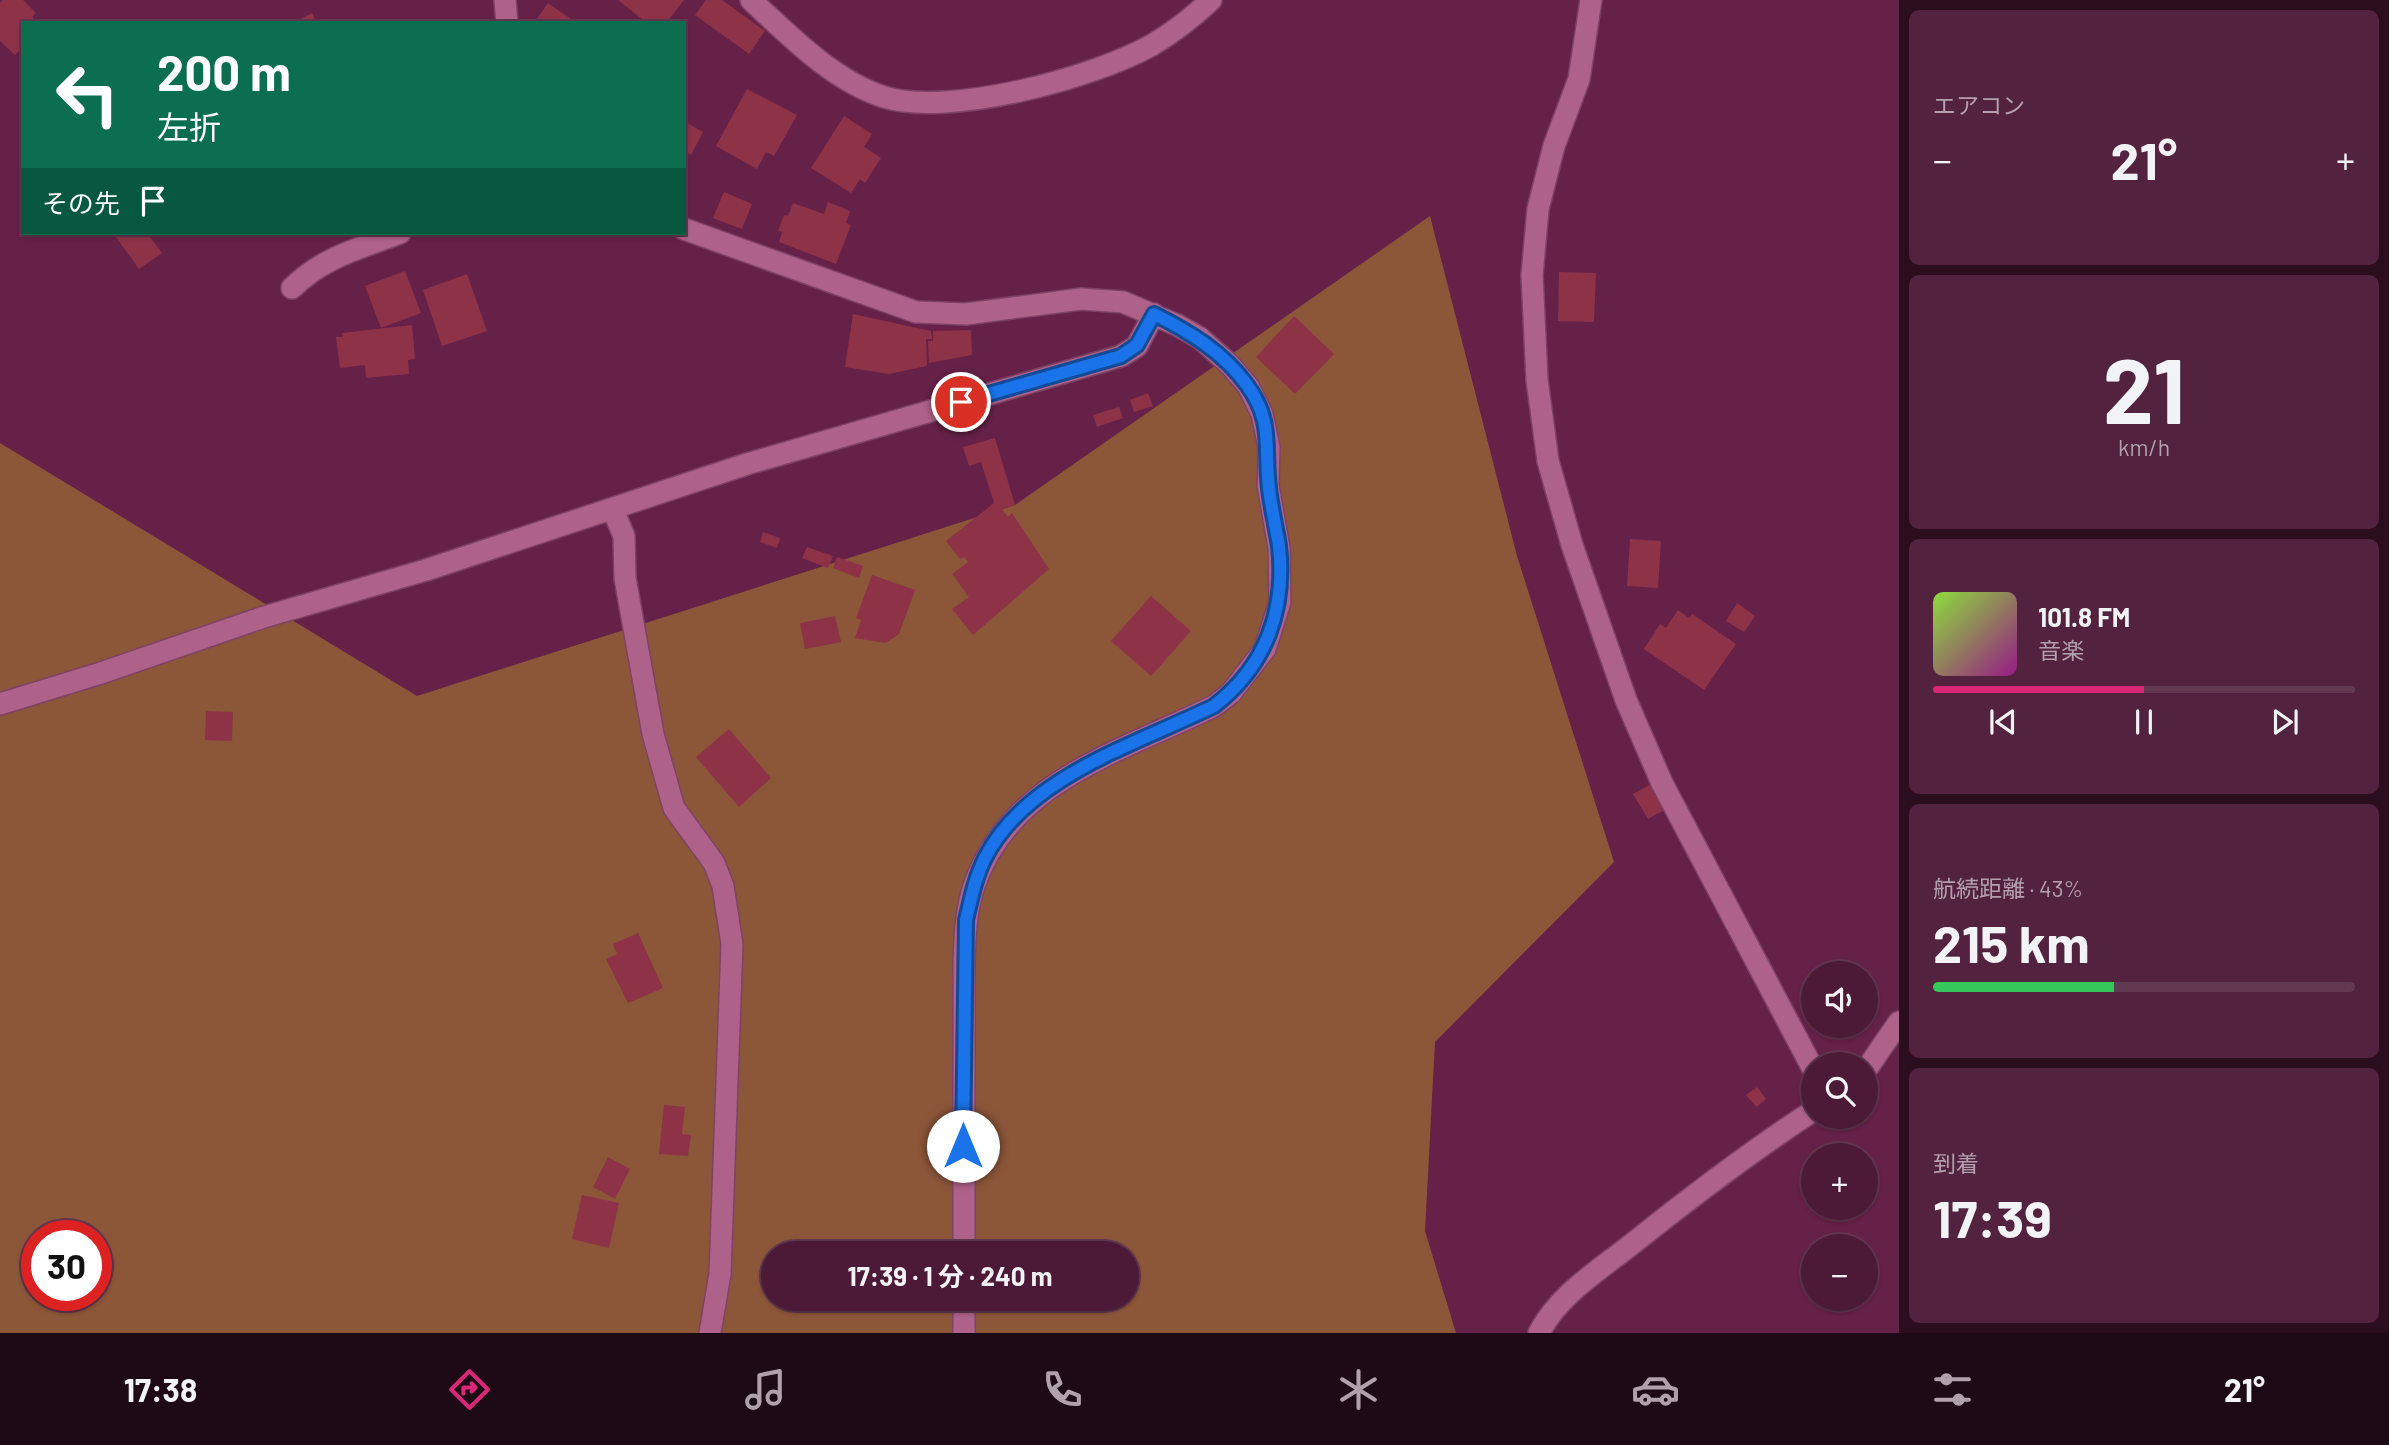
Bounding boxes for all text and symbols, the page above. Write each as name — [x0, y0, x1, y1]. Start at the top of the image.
text: 200 m — [157, 42, 291, 101]
icon: left — [42, 49, 133, 140]
text: エアコン — [1933, 91, 2025, 119]
text: 左折 — [157, 107, 221, 145]
text: 21° — [2111, 128, 2177, 190]
text: − — [1933, 136, 1952, 182]
text: + — [2336, 136, 2355, 182]
icon: arrive — [134, 182, 172, 220]
text: その先 — [42, 187, 120, 218]
text: 21 — [2103, 333, 2185, 442]
pin — [931, 372, 991, 432]
icon: arrive — [942, 383, 980, 421]
text: km/h — [2118, 433, 2170, 461]
text: 101.8 FM — [2038, 601, 2130, 632]
text: 音楽 — [2038, 636, 2084, 664]
icon: previous — [1984, 703, 2022, 741]
icon: pause — [2125, 703, 2163, 741]
icon: next — [2266, 703, 2304, 741]
text: 航続距離 · 43% — [1933, 874, 2083, 902]
text: 215 km — [1933, 911, 2090, 973]
map controls — [1801, 961, 1878, 1311]
button: sound — [1801, 961, 1878, 1038]
button: search — [1801, 1052, 1878, 1129]
position arrow — [926, 1109, 1000, 1183]
button: + — [1801, 1143, 1878, 1220]
text: 到着 — [1933, 1149, 1979, 1177]
text: 17:39 — [1933, 1186, 2052, 1248]
speed limit sign: 30 — [21, 1220, 112, 1311]
button: − — [1801, 1234, 1878, 1311]
text: 17:39 · 1 分 · 240 m — [848, 1260, 1052, 1291]
icon: directions — [445, 1365, 494, 1414]
icon: music — [741, 1365, 790, 1414]
icon: phone — [1038, 1365, 1087, 1414]
icon: climate — [1334, 1365, 1383, 1414]
icon: car — [1631, 1365, 1680, 1414]
icon: filters — [1928, 1365, 1977, 1414]
text: 17:38 — [124, 1370, 197, 1408]
text: 21° — [2224, 1370, 2265, 1408]

